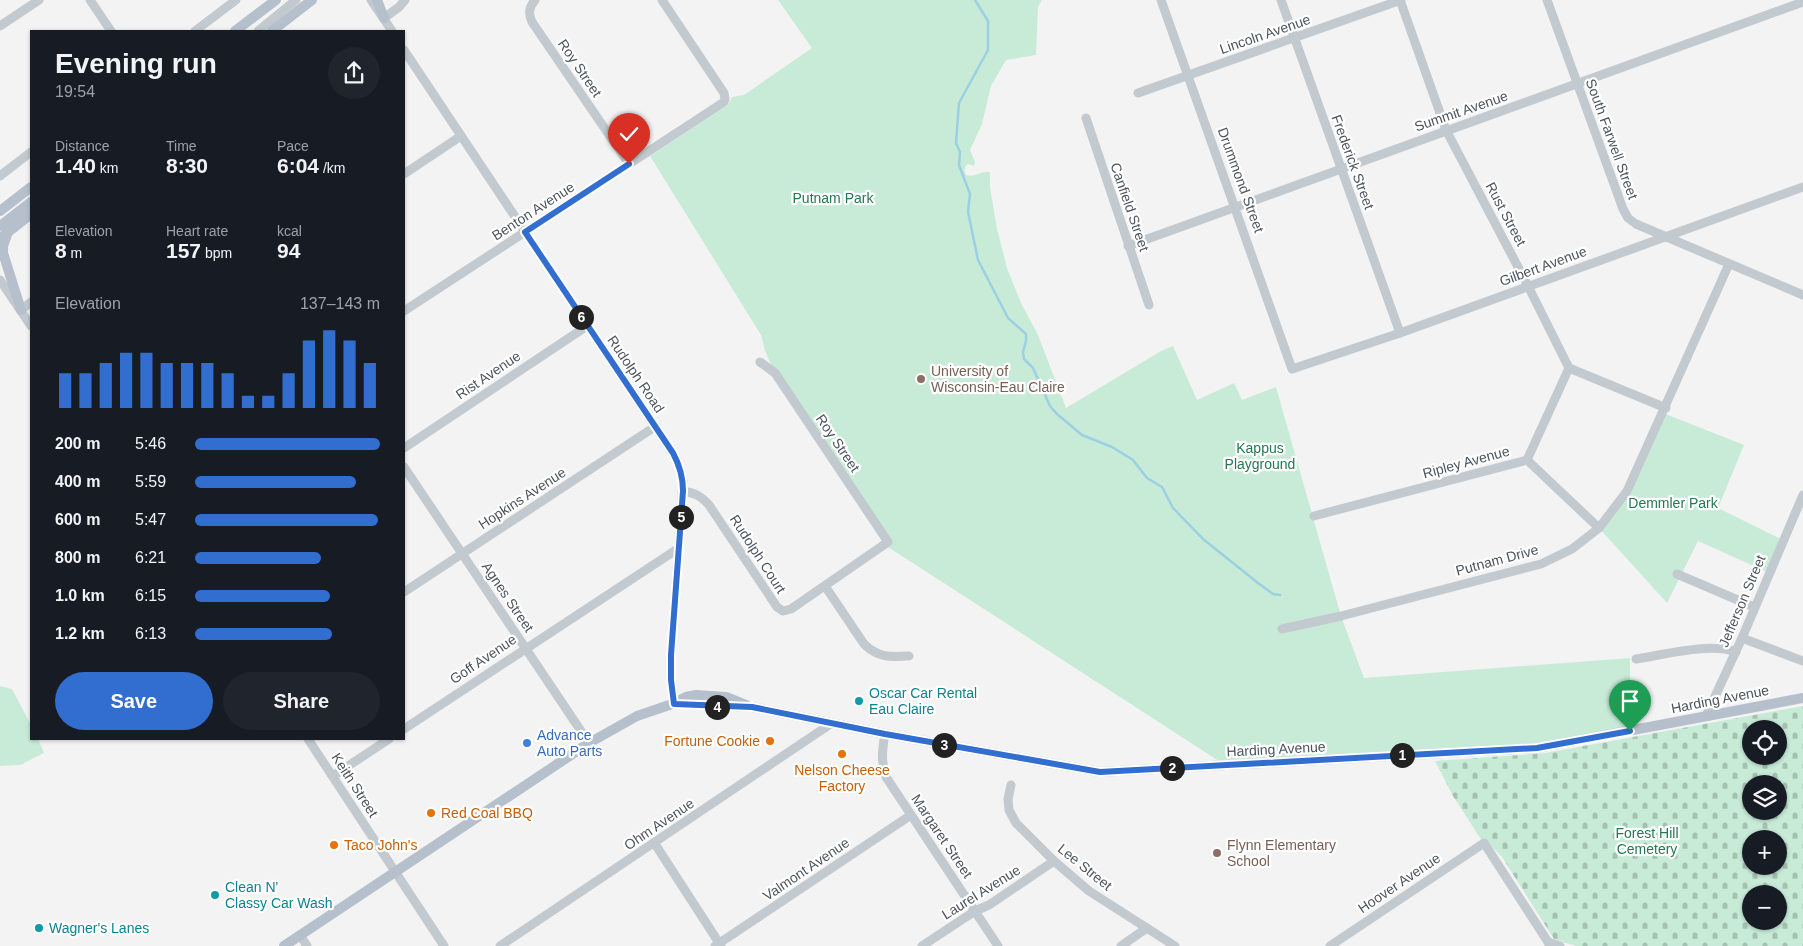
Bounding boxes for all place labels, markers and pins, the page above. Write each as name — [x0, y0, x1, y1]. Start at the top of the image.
pin — [608, 113, 650, 164]
pin: 6 — [568, 304, 594, 330]
place label: University of Wisconsin-Eau Claire — [931, 363, 1065, 395]
marker: University of Wisconsin-Eau Claire — [915, 373, 927, 385]
pin: 5 — [668, 504, 694, 530]
pin — [1609, 680, 1651, 731]
place label: Oscar Car Rental Eau Claire — [869, 685, 977, 717]
pin: 4 — [704, 694, 730, 720]
marker: Oscar Car Rental Eau Claire — [853, 695, 865, 707]
place label: Advance Auto Parts — [537, 727, 602, 759]
pin: 3 — [932, 732, 956, 758]
place label: Fortune Cookie — [664, 733, 760, 749]
marker: Fortune Cookie — [764, 735, 776, 747]
marker: Advance Auto Parts — [521, 737, 533, 749]
pin: 1 — [1390, 742, 1414, 768]
marker: Nelson Cheese Factory — [836, 748, 848, 760]
pin: 2 — [1160, 756, 1184, 780]
place label: Nelson Cheese Factory — [794, 762, 890, 794]
place label: Red Coal BBQ — [441, 805, 533, 821]
marker: Red Coal BBQ — [425, 807, 437, 819]
place label: Taco John's — [344, 837, 418, 853]
place label: Flynn Elementary School — [1227, 837, 1336, 869]
marker: Taco John's — [328, 839, 340, 851]
marker: Flynn Elementary School — [1211, 847, 1223, 859]
place label: Clean N' Classy Car Wash — [225, 879, 333, 911]
marker: Clean N' Classy Car Wash — [209, 889, 221, 901]
place label: Wagner's Lanes — [49, 920, 149, 936]
marker: Wagner's Lanes — [33, 922, 45, 934]

